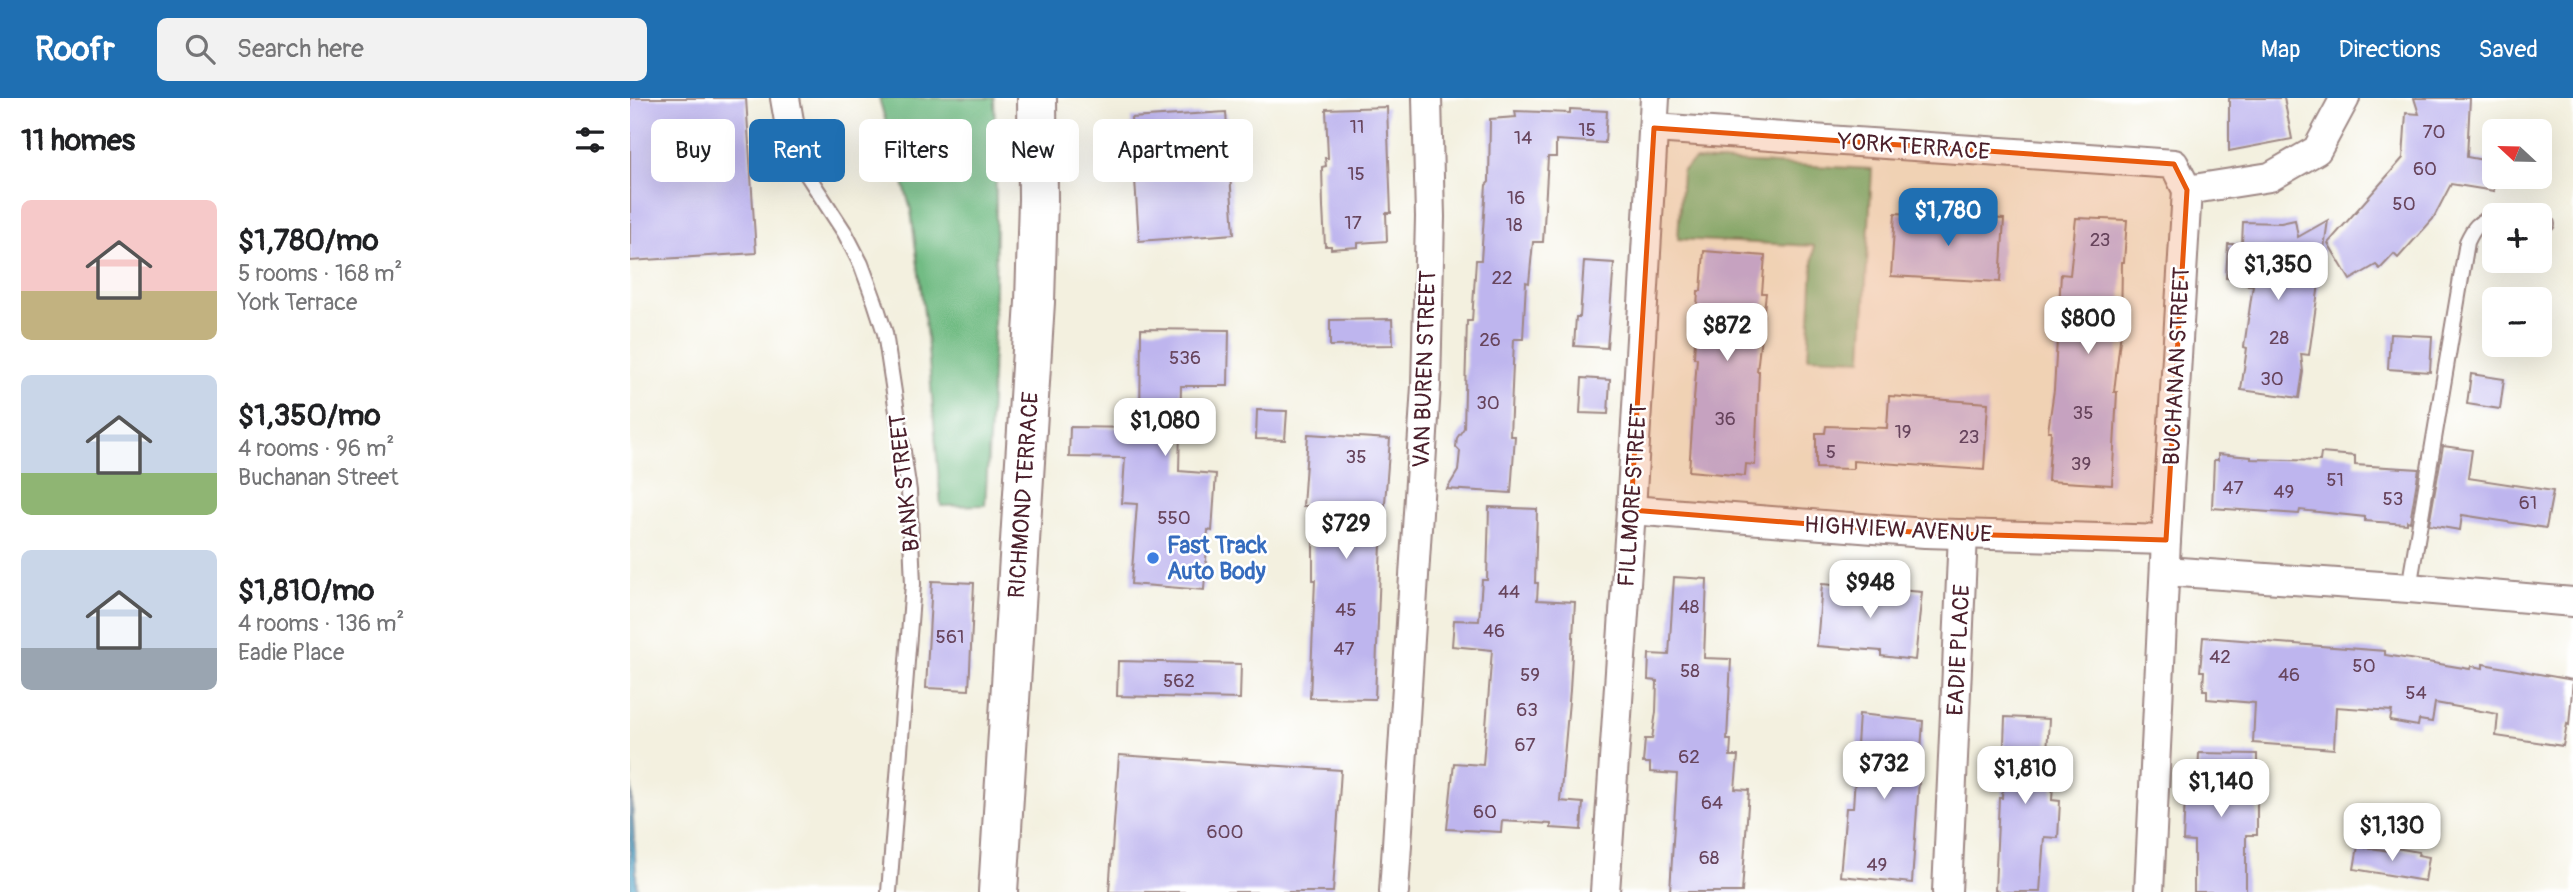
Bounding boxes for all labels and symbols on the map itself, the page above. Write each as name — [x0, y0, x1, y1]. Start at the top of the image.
house number: 11 — [1350, 115, 1364, 139]
house number: 15 — [1578, 118, 1596, 142]
north arrow — [2482, 119, 2552, 189]
house number: 70 — [2422, 120, 2446, 144]
house number: 14 — [1514, 126, 1532, 150]
street label: YORK TERRACE — [1836, 127, 1991, 166]
house number: 60 — [2413, 157, 2437, 181]
house number: 15 — [1347, 162, 1365, 186]
house number: 16 — [1507, 186, 1525, 210]
pin: $1,780 — [1891, 188, 2005, 248]
house number: 50 — [2392, 192, 2416, 216]
house number: 17 — [1344, 211, 1362, 235]
house number: 18 — [1505, 213, 1523, 237]
house number: 23 — [2090, 228, 2110, 252]
pin: $1,350 — [2221, 242, 2335, 302]
house number: 22 — [1491, 266, 1513, 290]
street label: BUCHANAN STREET — [2157, 266, 2196, 466]
street label: VAN BUREN STREET — [1407, 269, 1442, 469]
pin: $800 — [2047, 296, 2129, 356]
pin: $872 — [1686, 303, 1768, 363]
house number: 28 — [2269, 326, 2289, 350]
house number: 26 — [1479, 328, 1501, 352]
house number: 536 — [1169, 346, 1201, 370]
house number: 30 — [2260, 367, 2284, 391]
street label: RICHMOND TERRACE — [1002, 391, 1045, 599]
house number: 30 — [1476, 391, 1500, 415]
pin: $1,080 — [1108, 398, 1222, 458]
house number: 35 — [2073, 401, 2093, 425]
street label: FILLMORE STREET — [1612, 402, 1653, 588]
house number: 36 — [1714, 407, 1736, 431]
street label: BANK STREET — [883, 412, 926, 553]
house number: 19 — [1894, 420, 1912, 444]
house number: 23 — [1959, 425, 1979, 449]
house number: 5 — [1826, 440, 1836, 464]
house number: 35 — [1346, 445, 1366, 469]
house number: 39 — [2071, 452, 2091, 476]
house number: 51 — [2326, 468, 2344, 492]
house number: 47 — [2222, 476, 2244, 500]
house number: 49 — [2274, 480, 2294, 504]
house number: 53 — [2383, 487, 2403, 511]
house number: 61 — [2519, 491, 2537, 515]
pin: $729 — [1305, 502, 1387, 561]
house number: 550 — [1157, 506, 1191, 530]
street label: HIGHVIEW AVENUE — [1803, 510, 1993, 549]
place label: Fast Track Auto Body — [1167, 531, 1267, 586]
marker: Fast Track Auto Body — [1145, 550, 1161, 566]
pin: $948 — [1829, 560, 1911, 620]
house number: 44 — [1498, 580, 1520, 604]
street label: EADIE PLACE — [1941, 584, 1976, 716]
house number: 48 — [1679, 595, 1699, 619]
house number: 45 — [1335, 598, 1357, 622]
house number: 46 — [1483, 619, 1505, 643]
house number: 561 — [936, 625, 964, 649]
house number: 47 — [1333, 637, 1355, 661]
house number: 42 — [2209, 645, 2231, 669]
house number: 50 — [2352, 654, 2376, 678]
house number: 58 — [1680, 659, 1700, 683]
house number: 59 — [1520, 663, 1540, 687]
house number: 46 — [2278, 663, 2300, 687]
house number: 562 — [1163, 669, 1195, 693]
house number: 54 — [2405, 681, 2427, 705]
house number: 63 — [1516, 698, 1538, 722]
house number: 67 — [1515, 733, 1535, 757]
pin: $732 — [1843, 742, 1925, 801]
house number: 62 — [1678, 745, 1700, 769]
pin: $1,810 — [1968, 746, 2082, 806]
pin: $1,140 — [2164, 760, 2278, 819]
house number: 64 — [1701, 791, 1723, 815]
house number: 60 — [1473, 800, 1497, 824]
pin: $1,130 — [2335, 804, 2449, 863]
house number: 600 — [1206, 820, 1244, 844]
house number: 68 — [1699, 846, 1719, 870]
house number: 49 — [1867, 853, 1887, 877]

